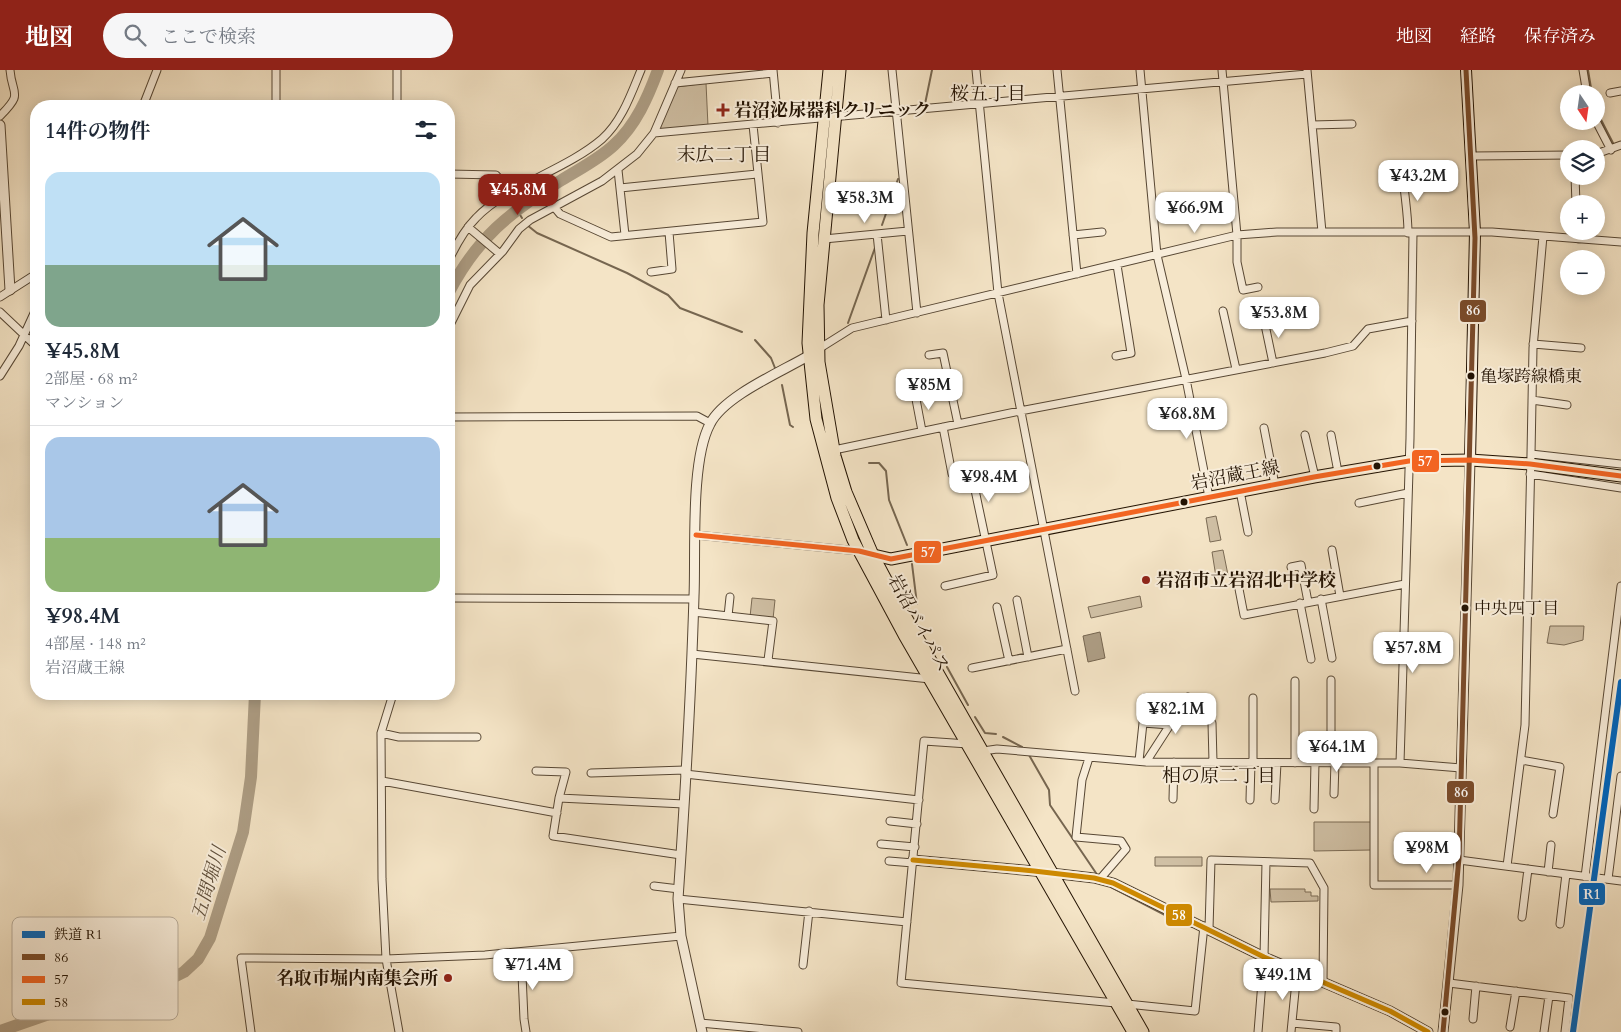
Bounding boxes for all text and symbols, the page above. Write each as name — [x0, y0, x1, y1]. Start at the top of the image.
search box — [103, 13, 453, 58]
text: 地図 — [25, 21, 73, 54]
icon: search — [121, 21, 149, 49]
text: ここで検索 — [161, 24, 256, 50]
text: 地図 — [1396, 24, 1432, 49]
text: 経路 — [1460, 24, 1496, 49]
text: 保存済み — [1524, 24, 1596, 49]
district label: 桜五丁目 — [950, 81, 1026, 107]
north arrow — [1560, 85, 1605, 130]
map controls — [1560, 85, 1605, 295]
place label: 岩沼泌尿器科クリニック — [734, 98, 931, 123]
marker: 岩沼泌尿器科クリニック — [716, 103, 730, 117]
icon: filters — [412, 116, 440, 144]
text: 14件の物件 — [45, 117, 151, 146]
button: layers — [1560, 140, 1605, 185]
district label: 末広二丁目 — [676, 142, 772, 168]
pin: ¥43.2M — [1377, 160, 1459, 202]
text: ¥43.2M — [1389, 165, 1447, 187]
pin: ¥45.8M — [477, 174, 559, 216]
text: ¥45.8M — [489, 179, 547, 201]
pin: ¥58.3M — [824, 182, 906, 224]
text: ¥58.3M — [836, 187, 894, 209]
pin: ¥66.9M — [1154, 191, 1236, 234]
button: + — [1560, 195, 1605, 240]
text: ¥66.9M — [1166, 197, 1224, 219]
icon: home — [198, 204, 288, 294]
button: − — [1560, 250, 1605, 295]
pin: ¥53.8M — [1238, 296, 1320, 339]
line badge: 86 — [1459, 299, 1487, 323]
text: 86 — [1466, 301, 1480, 320]
text: ¥53.8M — [1250, 302, 1308, 324]
text: ¥45.8M — [45, 337, 121, 366]
place label: 亀塚跨線橋東 — [1480, 365, 1582, 388]
text: 2部屋 · 68 m² — [45, 368, 137, 390]
pin: ¥85M — [899, 368, 959, 411]
marker: 亀塚跨線橋東 — [1466, 371, 1476, 381]
text: ¥85M — [907, 374, 951, 396]
text: マンション — [45, 392, 124, 414]
pin: ¥68.8M — [1146, 398, 1228, 440]
text: ¥68.8M — [1158, 403, 1216, 425]
line badge: 57 — [1411, 449, 1440, 473]
text: 57 — [1418, 452, 1432, 471]
street label: 岩沼蔵王線 — [1189, 455, 1282, 496]
pin: ¥98.4M — [948, 460, 1030, 503]
unlabelled marker — [1372, 461, 1382, 471]
text: ¥98.4M — [960, 466, 1018, 488]
icon: home — [198, 470, 288, 560]
unlabelled marker — [1179, 497, 1189, 507]
line badge: 57 — [913, 540, 942, 564]
text: 57 — [921, 543, 935, 562]
place label: 岩沼市立岩沼北中学校 — [1156, 568, 1336, 593]
street label: 岩沼バイパス — [882, 570, 956, 676]
marker: 岩沼市立岩沼北中学校 — [1140, 574, 1152, 586]
place label: 中央四丁目 — [1474, 597, 1559, 620]
text: ¥98.4M — [45, 602, 121, 631]
marker: 中央四丁目 — [1460, 603, 1470, 613]
pin: ¥57.8M — [1372, 632, 1454, 674]
text: 4部屋 · 148 m² — [45, 633, 146, 655]
text: ¥57.8M — [1384, 637, 1442, 659]
text: 岩沼蔵王線 — [45, 657, 125, 679]
pin: ¥82.1M — [1135, 692, 1217, 735]
text: ¥82.1M — [1147, 698, 1205, 720]
pin: ¥64.1M — [1296, 730, 1378, 773]
text: ¥64.1M — [1308, 736, 1366, 758]
district label: 相の原二丁目 — [1162, 763, 1276, 789]
line badge: 86 — [1446, 780, 1475, 804]
text: 86 — [1454, 783, 1468, 802]
pin: ¥98M — [1397, 832, 1457, 874]
text: ¥98M — [1405, 837, 1449, 859]
water label: 五間堀川 — [185, 841, 233, 923]
line badge: R1 — [1578, 882, 1606, 906]
text: R1 — [1583, 885, 1601, 904]
line badge: 58 — [1165, 903, 1193, 927]
text: 58 — [1172, 906, 1186, 925]
legend — [12, 917, 178, 1020]
text: 鉄道 R1 — [54, 925, 103, 944]
text: 86 — [54, 948, 68, 967]
pin: ¥71.4M — [492, 948, 574, 991]
text: ¥71.4M — [504, 954, 562, 976]
pin: ¥49.1M — [1242, 958, 1324, 1001]
text: ¥49.1M — [1254, 964, 1312, 986]
place label: 名取市堀内南集会所 — [276, 966, 438, 991]
text: 57 — [54, 970, 68, 989]
marker: 名取市堀内南集会所 — [442, 972, 454, 984]
text: 58 — [54, 993, 68, 1012]
unlabelled marker — [1440, 1007, 1450, 1017]

